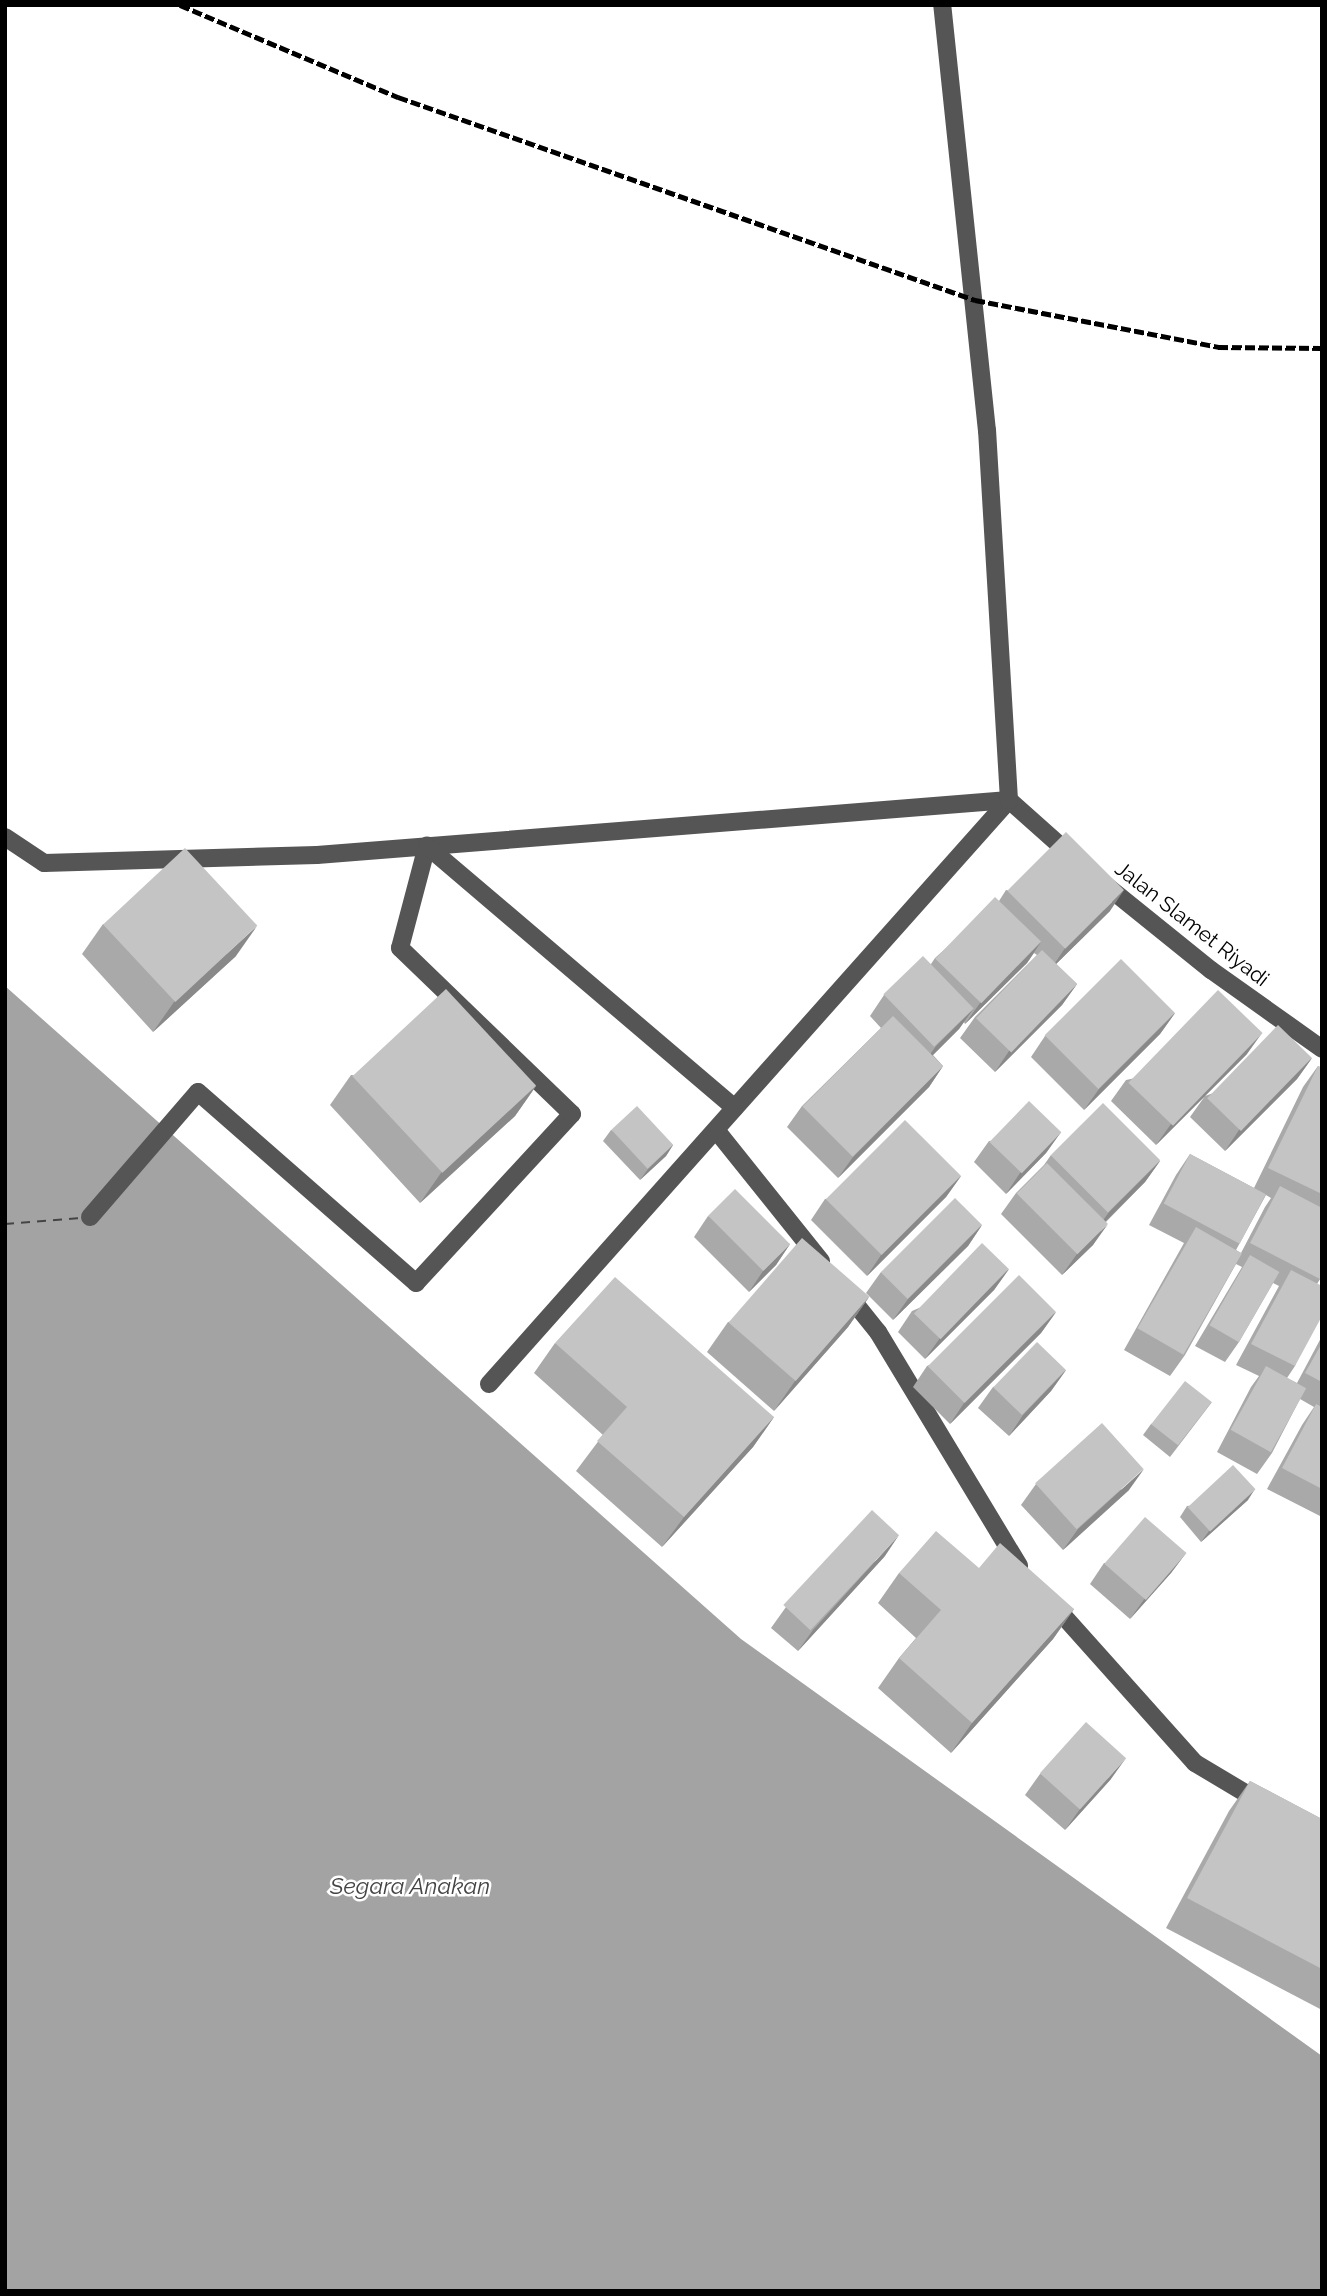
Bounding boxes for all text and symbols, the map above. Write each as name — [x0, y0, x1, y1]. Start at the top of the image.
street label: Jalan Slamet Riyadi — [1110, 856, 1274, 992]
water label: Segara Anakan — [330, 1872, 490, 1900]

